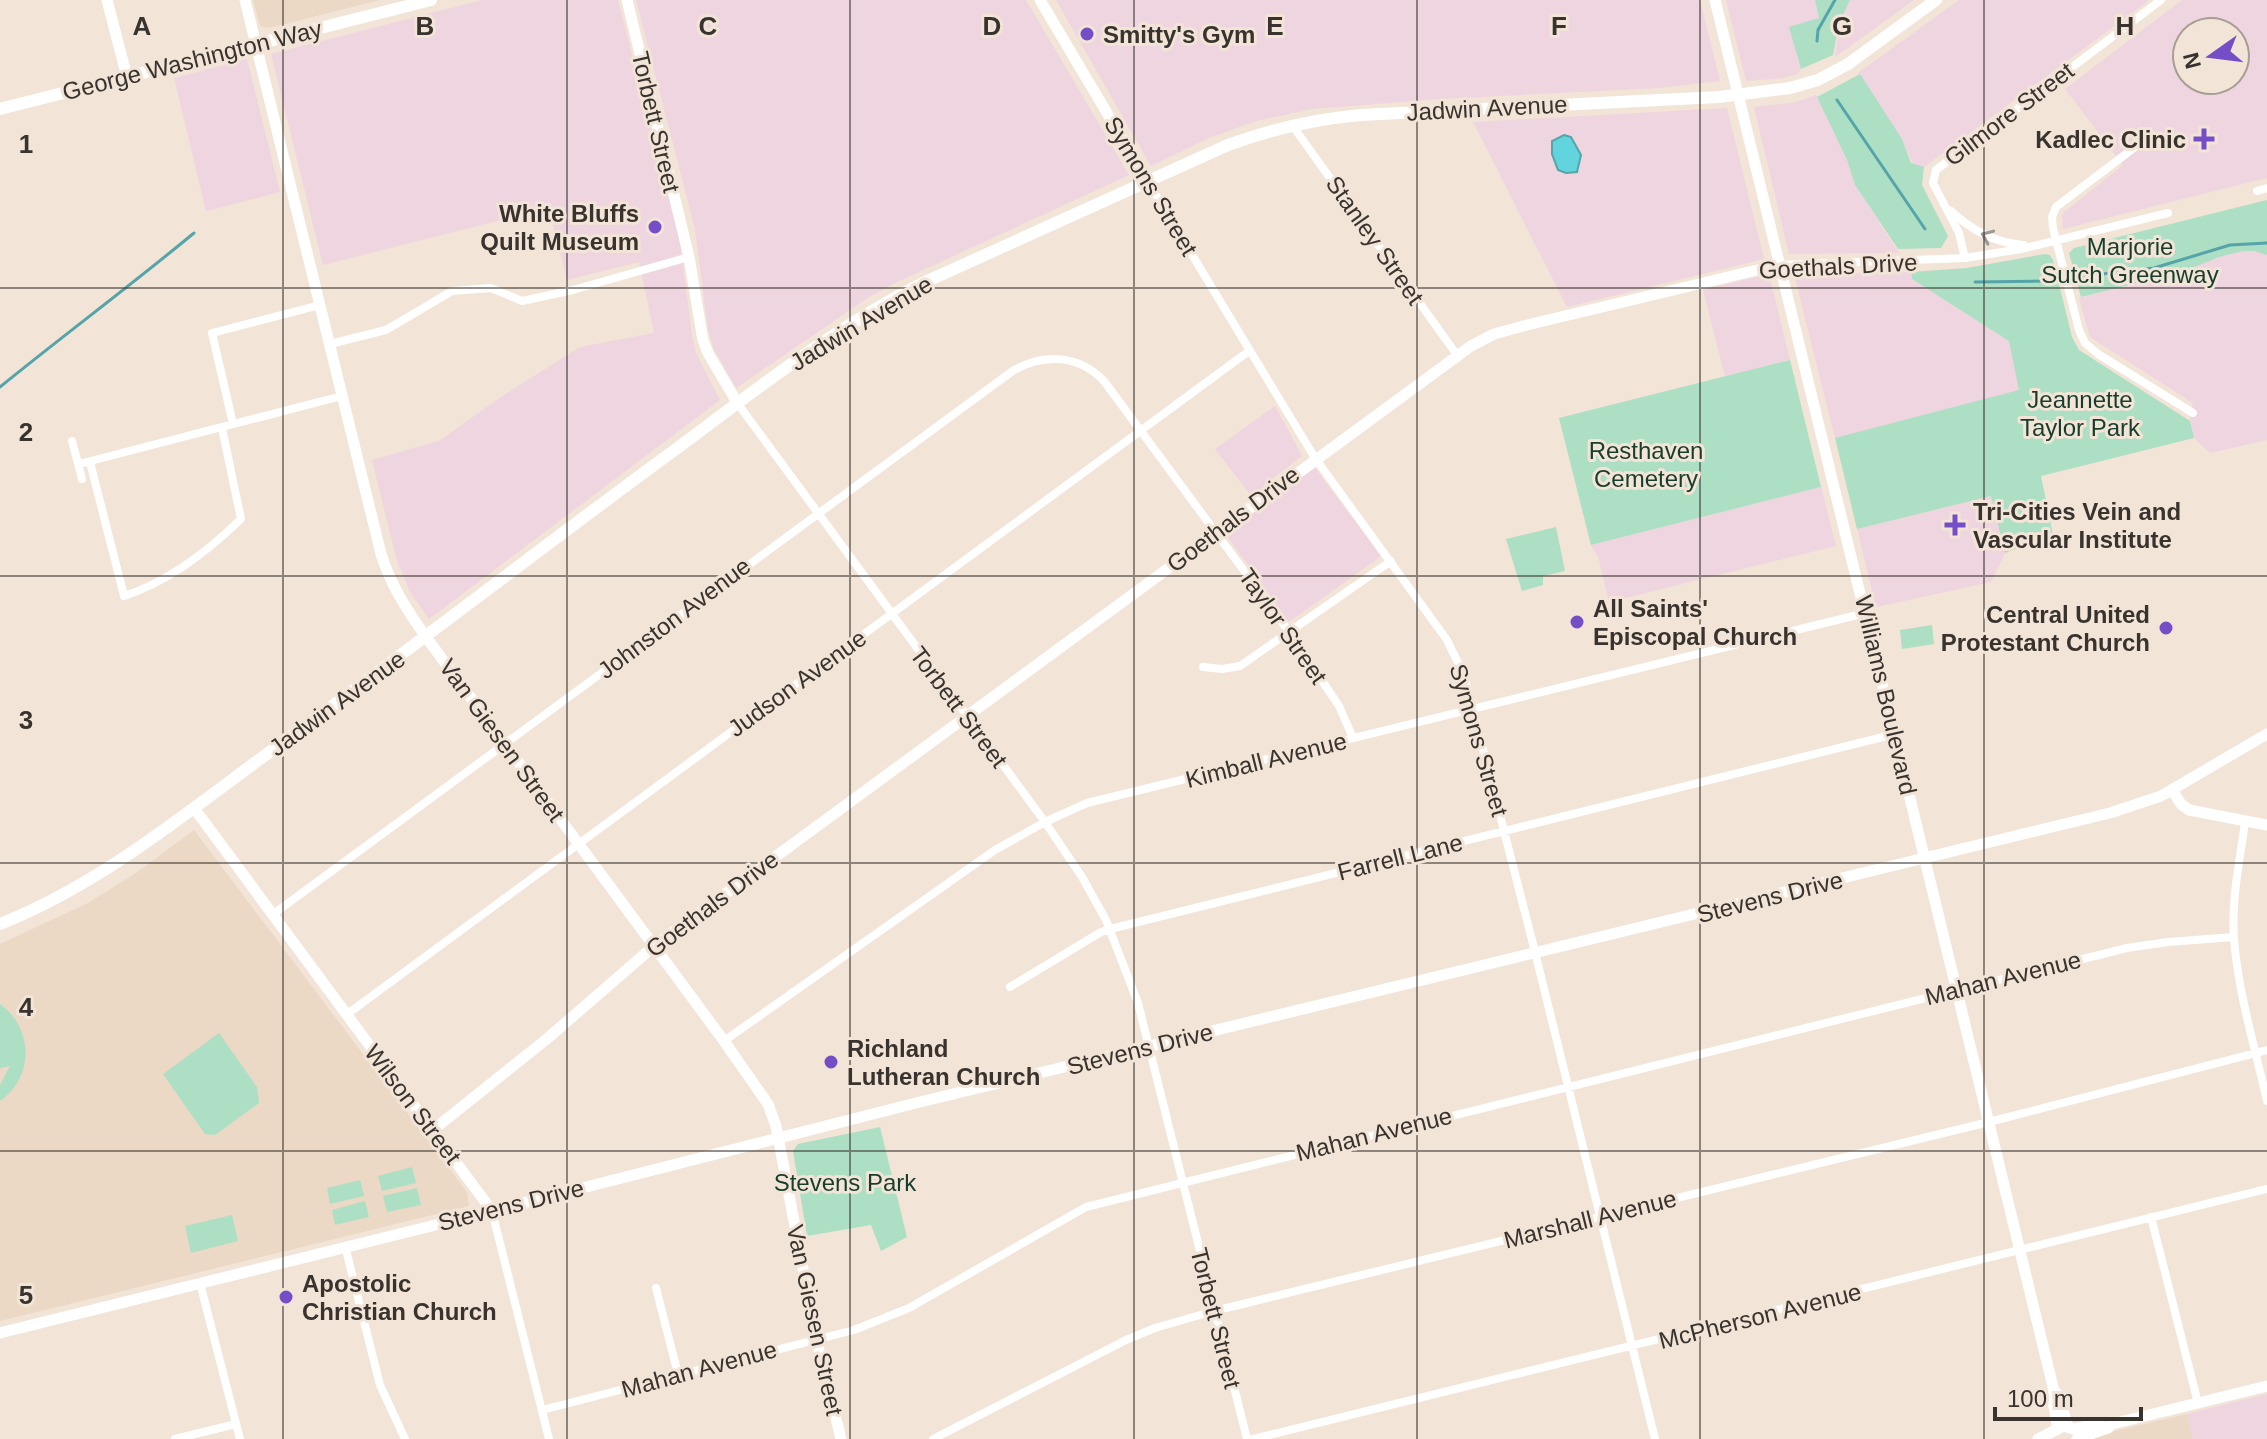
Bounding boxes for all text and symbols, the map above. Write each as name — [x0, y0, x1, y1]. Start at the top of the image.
text: A — [133, 11, 152, 41]
text: B — [416, 11, 434, 41]
text: C — [699, 11, 718, 41]
text: D — [983, 11, 1001, 41]
text: E — [1266, 11, 1284, 41]
text: F — [1551, 11, 1567, 41]
text: G — [1832, 11, 1852, 41]
text: H — [2116, 11, 2134, 41]
street label: George Washington Way — [60, 15, 324, 105]
north arrow — [2171, 16, 2251, 96]
place label: Smitty's Gym — [1103, 21, 1255, 48]
marker: Smitty's Gym — [1078, 25, 1096, 43]
street label: Torbett Street — [627, 49, 685, 196]
text: N — [2178, 50, 2206, 71]
street label: Gilmore Street — [1939, 56, 2079, 171]
street label: Jadwin Avenue — [1406, 90, 1568, 126]
street label: Symons Street — [1099, 112, 1203, 261]
place label: Kadlec Clinic — [2035, 126, 2186, 153]
marker: Kadlec Clinic — [2193, 128, 2215, 150]
text: 1 — [19, 129, 33, 159]
street label: Stanley Street — [1321, 171, 1429, 310]
place label: White Bluffs Quilt Museum — [480, 200, 639, 255]
marker: White Bluffs Quilt Museum — [646, 218, 664, 236]
one-way arrow — [1981, 229, 1995, 245]
park label: Marjorie Sutch Greenway — [2041, 233, 2219, 288]
street label: Goethals Drive — [1758, 248, 1918, 284]
street label: Jadwin Avenue — [785, 270, 937, 376]
park label: Jeannette Taylor Park — [2020, 386, 2141, 441]
text: 2 — [19, 417, 33, 447]
park label: Resthaven Cemetery — [1589, 437, 1703, 492]
street label: Goethals Drive — [1161, 460, 1305, 578]
place label: Tri-Cities Vein and Vascular Institute — [1973, 498, 2181, 553]
marker: Tri-Cities Vein and Vascular Institute — [1944, 514, 1966, 536]
street label: Johnston Avenue — [593, 552, 755, 684]
street label: Taylor Street — [1233, 563, 1333, 689]
street label: Williams Boulevard — [1850, 593, 1922, 797]
place label: All Saints' Episcopal Church — [1593, 595, 1797, 650]
place label: Central United Protestant Church — [1941, 601, 2150, 656]
marker: All Saints' Episcopal Church — [1568, 613, 1586, 631]
marker: Central United Protestant Church — [2157, 619, 2175, 637]
street label: Judson Avenue — [723, 624, 871, 742]
street label: Torbett Street — [905, 641, 1013, 773]
street label: Jadwin Avenue — [264, 645, 410, 761]
street label: Van Giesen Street — [434, 653, 570, 827]
street label: Symons Street — [1444, 661, 1514, 820]
text: 3 — [19, 705, 33, 735]
street label: Kimball Avenue — [1183, 727, 1349, 793]
street label: Farrell Lane — [1335, 828, 1465, 886]
street label: Goethals Drive — [640, 845, 784, 963]
street label: Stevens Drive — [1694, 866, 1846, 928]
street label: Mahan Avenue — [1922, 946, 2084, 1010]
text: 4 — [19, 992, 34, 1022]
street label: Stevens Drive — [1064, 1018, 1216, 1080]
place label: Richland Lutheran Church — [847, 1035, 1040, 1090]
street label: Wilson Street — [359, 1039, 467, 1169]
marker: Richland Lutheran Church — [822, 1053, 840, 1071]
street label: Mahan Avenue — [1293, 1102, 1455, 1166]
park label: Stevens Park — [774, 1169, 917, 1196]
street label: Stevens Drive — [435, 1174, 587, 1236]
street label: Marshall Avenue — [1501, 1184, 1679, 1254]
street label: Van Giesen Street — [782, 1222, 848, 1418]
street label: Torbett Street — [1185, 1245, 1247, 1391]
place label: Apostolic Christian Church — [302, 1270, 497, 1325]
street label: McPherson Avenue — [1656, 1278, 1864, 1354]
text: 5 — [19, 1280, 33, 1310]
marker: Apostolic Christian Church — [277, 1288, 295, 1306]
street label: Mahan Avenue — [618, 1335, 780, 1403]
scale bar — [1995, 1371, 2141, 1421]
text: 100 m — [2007, 1385, 2074, 1412]

